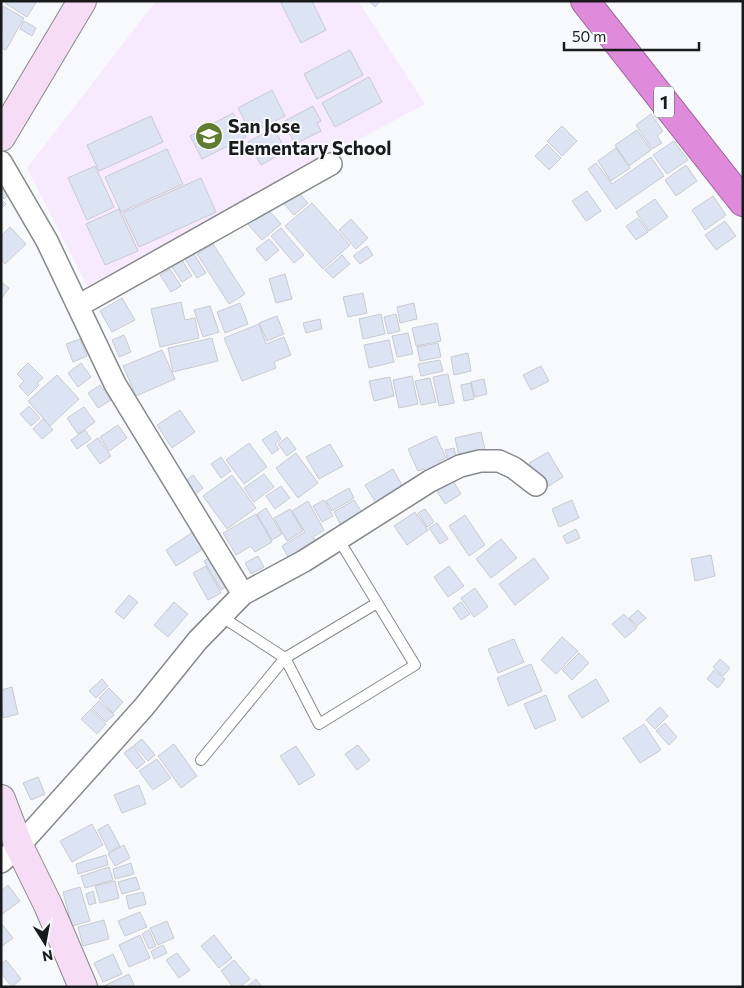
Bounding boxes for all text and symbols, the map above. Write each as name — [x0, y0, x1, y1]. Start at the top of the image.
scale bar — [564, 20, 699, 52]
text: 50 m — [572, 27, 606, 45]
road number: 1 — [654, 86, 674, 118]
place label: San Jose Elementary School — [228, 114, 392, 159]
school or university icon: San Jose Elementary School — [194, 121, 224, 151]
north arrow — [20, 918, 70, 968]
text: N — [41, 947, 54, 966]

